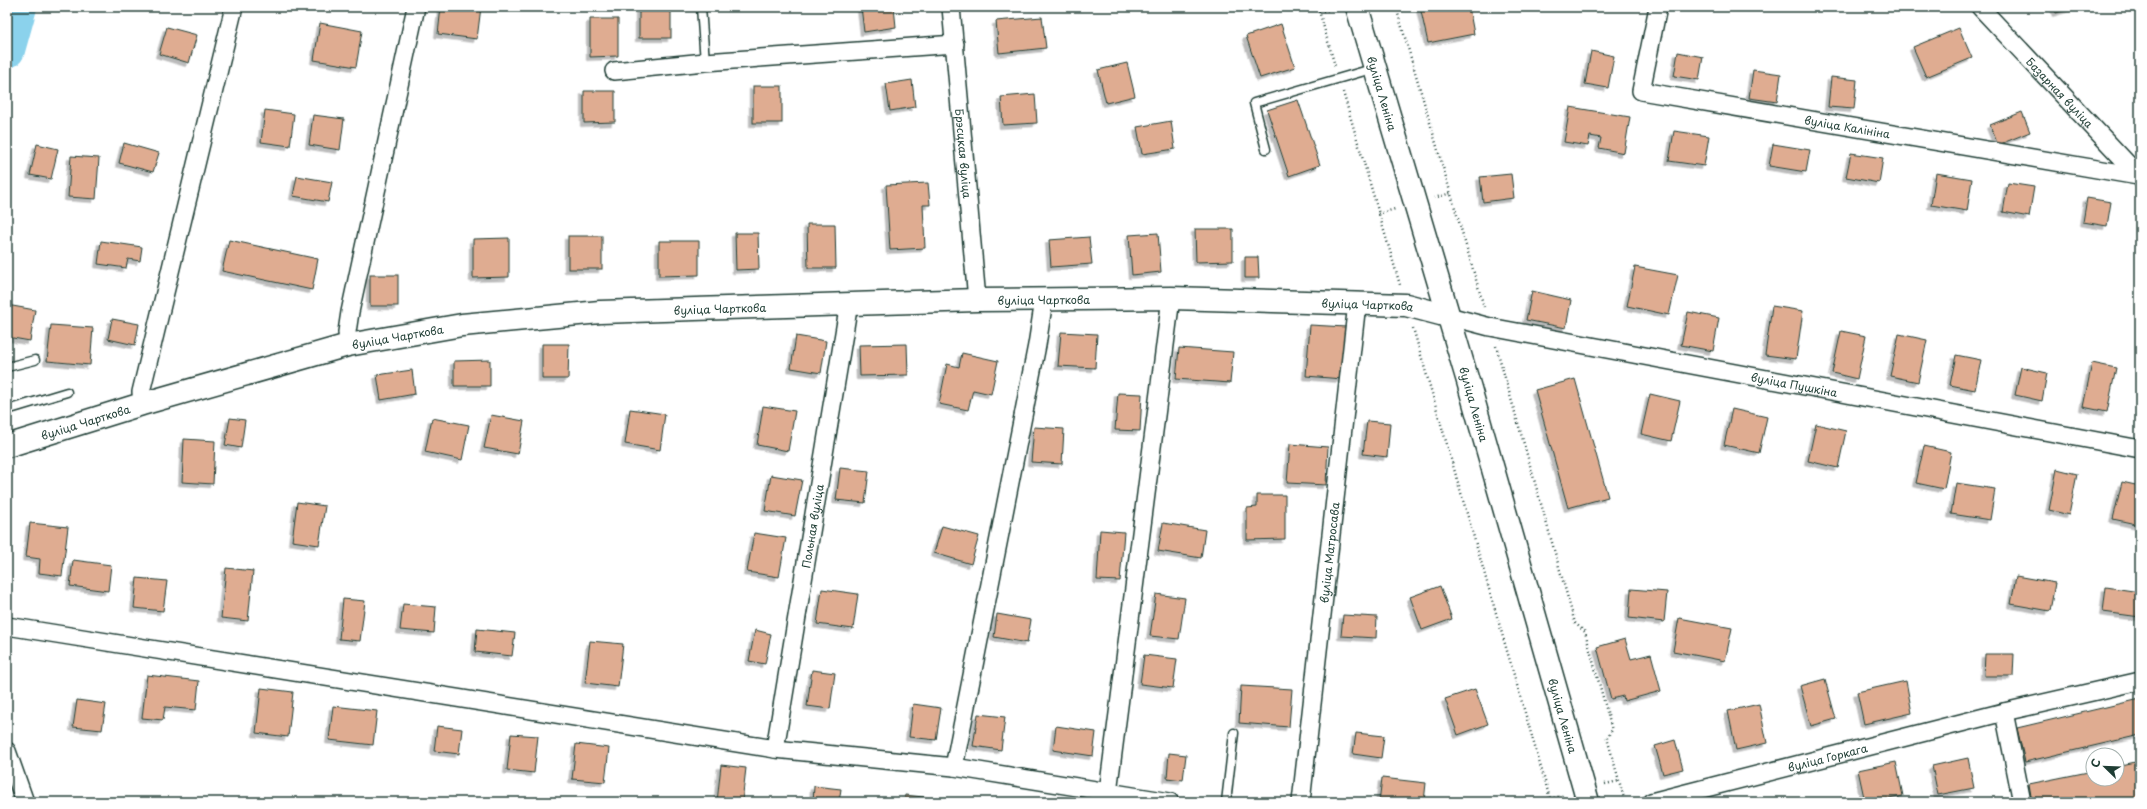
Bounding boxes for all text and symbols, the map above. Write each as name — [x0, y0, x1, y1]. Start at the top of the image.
street label: Базарная вуліца — [2023, 53, 2098, 131]
street label: вуліца Леніна — [1363, 54, 1402, 133]
street label: Брэсцкая вуліца — [952, 108, 976, 199]
street label: вуліца Калініна — [1803, 111, 1892, 142]
street label: вуліца Чарткова — [997, 290, 1090, 308]
street label: вуліца Чарткова — [1321, 294, 1416, 315]
street label: вуліца Чарткова — [673, 298, 767, 318]
street label: вуліца Чарткова — [351, 320, 445, 353]
street label: вуліца Леніна — [1456, 364, 1493, 444]
street label: вуліца Пушкіна — [1750, 368, 1839, 401]
street label: вуліца Чарткова — [39, 400, 132, 444]
street label: Польная вуліца — [797, 482, 827, 569]
street label: вуліца Матросава — [1315, 501, 1343, 604]
street label: вуліца Леніна — [1545, 676, 1582, 755]
street label: вуліца Горкага — [1786, 739, 1869, 775]
north arrow — [2085, 747, 2125, 787]
text: С — [2086, 756, 2105, 770]

